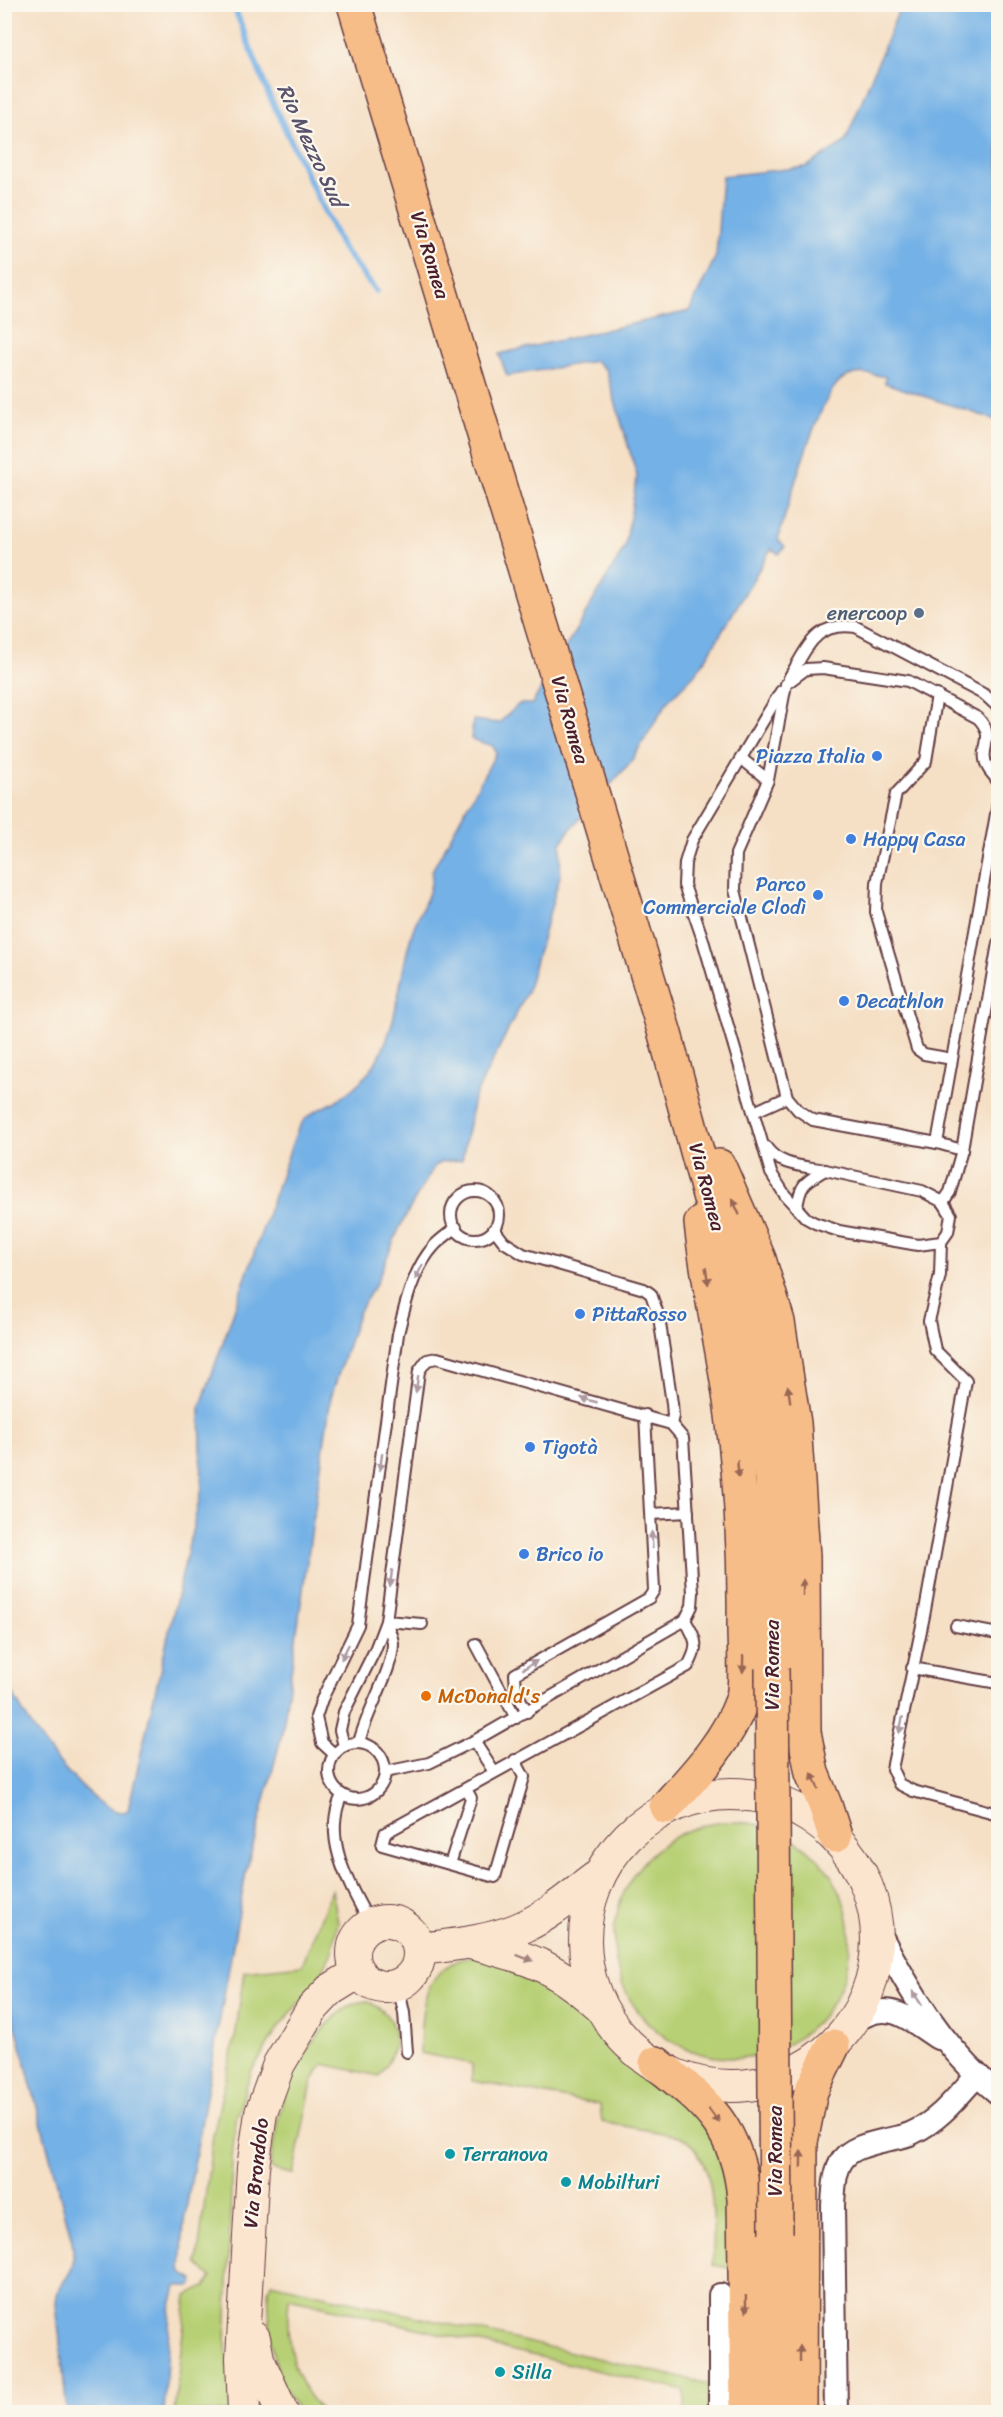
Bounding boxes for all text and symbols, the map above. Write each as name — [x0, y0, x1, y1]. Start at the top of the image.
water label: Rio Mezzo Sud — [266, 77, 359, 218]
street label: Via Romea — [400, 207, 460, 304]
place label: enercoop — [827, 596, 907, 631]
marker: enercoop — [912, 606, 926, 620]
street label: Via Romea — [541, 672, 600, 769]
place label: Piazza Italia — [756, 739, 865, 774]
marker: Piazza Italia — [870, 749, 884, 763]
place label: Happy Casa — [863, 822, 966, 857]
marker: Happy Casa — [844, 832, 858, 846]
place label: Parco Commerciale Clodì — [643, 867, 806, 925]
marker: Parco Commerciale Clodì — [811, 888, 825, 902]
place label: Decathlon — [856, 984, 944, 1019]
marker: Decathlon — [837, 994, 851, 1008]
street label: Via Romea — [678, 1139, 736, 1236]
one-way arrow — [732, 1199, 741, 1216]
one-way arrow — [415, 1263, 424, 1280]
one-way arrow — [703, 1267, 712, 1286]
place label: PittaRosso — [592, 1297, 687, 1332]
marker: PittaRosso — [573, 1307, 587, 1321]
one-way arrow — [413, 1375, 422, 1394]
one-way arrow — [785, 1384, 794, 1403]
one-way arrow — [580, 1395, 598, 1404]
place label: Tigotà — [542, 1430, 598, 1465]
marker: Tigotà — [523, 1440, 537, 1454]
one-way arrow — [376, 1452, 385, 1471]
one-way arrow — [733, 1459, 743, 1478]
one-way arrow — [648, 1531, 657, 1550]
place label: Brico io — [536, 1537, 603, 1572]
marker: Brico io — [517, 1547, 531, 1561]
one-way arrow — [387, 1568, 396, 1587]
one-way arrow — [798, 1578, 808, 1597]
street label: Via Romea — [755, 1619, 790, 1710]
one-way arrow — [340, 1644, 349, 1661]
one-way arrow — [738, 1654, 748, 1673]
one-way arrow — [522, 1659, 538, 1670]
place label: McDonald's — [438, 1679, 541, 1714]
marker: McDonald's — [419, 1689, 433, 1703]
one-way arrow — [895, 1716, 905, 1735]
one-way arrow — [811, 1773, 820, 1790]
one-way arrow — [516, 1953, 534, 1963]
one-way arrow — [912, 1990, 923, 2006]
street label: Via Romea — [758, 2105, 793, 2196]
one-way arrow — [708, 2109, 720, 2124]
street label: Via Brondolo — [233, 2116, 279, 2230]
place label: Terranova — [462, 2137, 548, 2172]
marker: Terranova — [443, 2147, 457, 2161]
one-way arrow — [796, 2150, 805, 2169]
place label: Mobilturi — [578, 2165, 661, 2200]
marker: Mobilturi — [559, 2175, 573, 2189]
one-way arrow — [741, 2295, 751, 2314]
one-way arrow — [795, 2345, 805, 2364]
place label: Silla — [512, 2355, 552, 2390]
marker: Silla — [493, 2365, 507, 2379]

